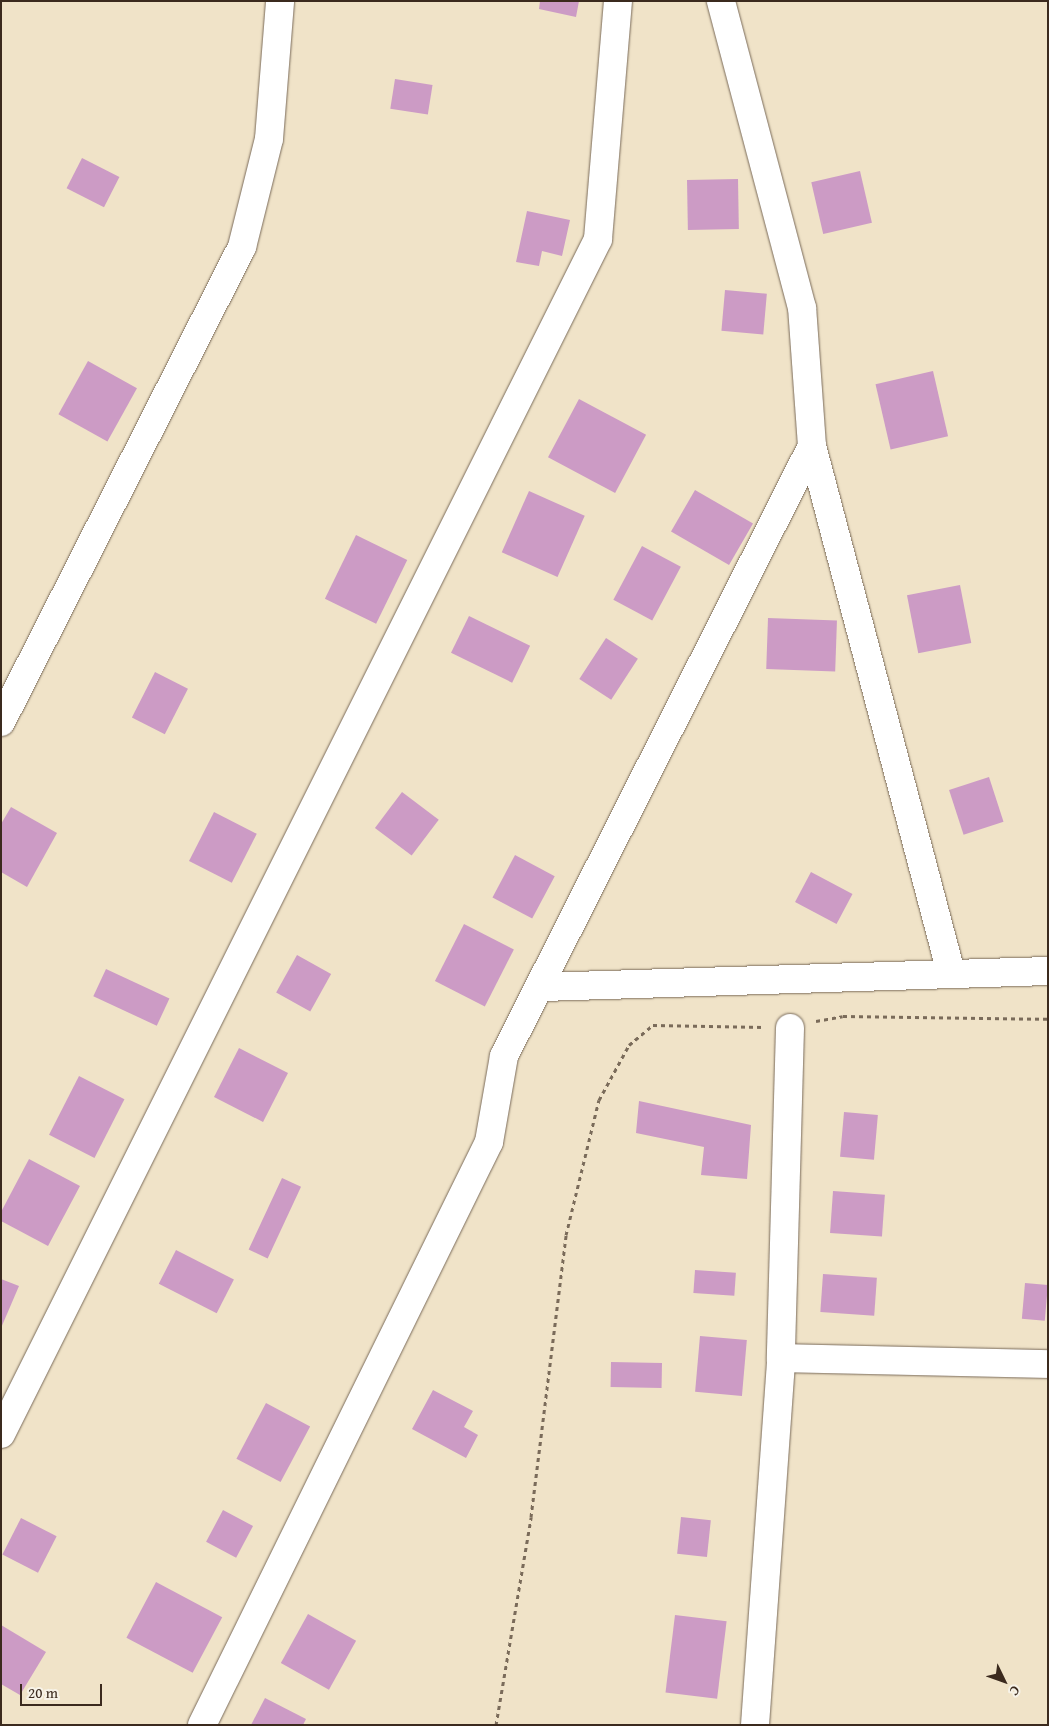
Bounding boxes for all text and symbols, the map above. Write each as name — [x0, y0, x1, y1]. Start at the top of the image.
north arrow — [979, 1656, 1029, 1706]
scale bar — [22, 1674, 105, 1706]
text: С — [1005, 1681, 1025, 1701]
text: 20 m — [28, 1682, 58, 1703]

